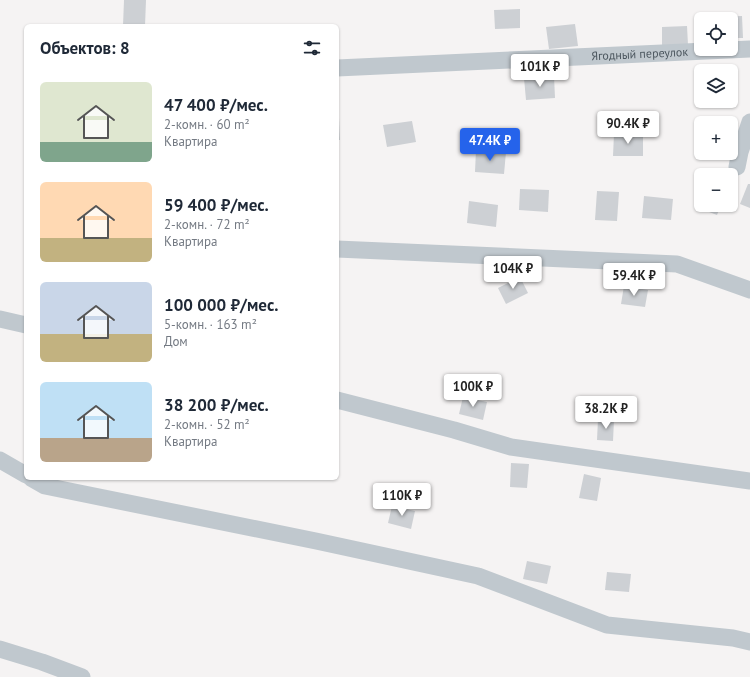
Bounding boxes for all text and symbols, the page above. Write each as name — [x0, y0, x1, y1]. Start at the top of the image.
map controls — [694, 12, 738, 212]
button: locate — [694, 12, 738, 56]
text: Объектов: 8 — [40, 37, 130, 59]
icon: filters — [301, 37, 323, 59]
street label: Ягодный переулок — [591, 44, 689, 63]
pin: 101K ₽ — [507, 54, 573, 88]
text: 101K ₽ — [520, 58, 560, 75]
button: layers — [694, 64, 738, 108]
text: 47 400 ₽/мес. — [164, 94, 268, 116]
icon: home — [72, 98, 120, 146]
pin: 90.4K ₽ — [591, 111, 665, 145]
text: 90.4K ₽ — [606, 115, 650, 132]
text: 2-комн. · 60 m² — [164, 116, 250, 133]
button: + — [694, 116, 738, 160]
pin: 47.4K ₽ — [453, 128, 527, 162]
text: 47.4K ₽ — [469, 132, 511, 149]
text: Квартира — [164, 133, 217, 150]
button: − — [694, 168, 738, 212]
text: 59 400 ₽/мес. — [164, 194, 269, 216]
icon: home — [72, 198, 120, 246]
text: 2-комн. · 72 m² — [164, 216, 250, 233]
text: Квартира — [164, 233, 217, 250]
pin: 104K ₽ — [480, 256, 546, 290]
text: 104K ₽ — [493, 260, 533, 277]
pin: 59.4K ₽ — [597, 263, 671, 297]
text: 59.4K ₽ — [612, 267, 656, 284]
text: 100 000 ₽/мес. — [164, 294, 278, 316]
icon: home — [72, 298, 120, 346]
text: 5-комн. · 163 m² — [164, 316, 257, 333]
text: Дом — [164, 333, 188, 350]
pin: 100K ₽ — [440, 374, 506, 408]
text: 100K ₽ — [453, 378, 493, 395]
text: 38 200 ₽/мес. — [164, 394, 269, 416]
pin: 38.2K ₽ — [569, 396, 643, 430]
icon: home — [72, 398, 120, 446]
text: 38.2K ₽ — [584, 400, 628, 417]
text: 2-комн. · 52 m² — [164, 416, 250, 433]
text: Квартира — [164, 433, 217, 450]
pin: 110K ₽ — [369, 483, 435, 517]
text: 110K ₽ — [382, 487, 422, 504]

